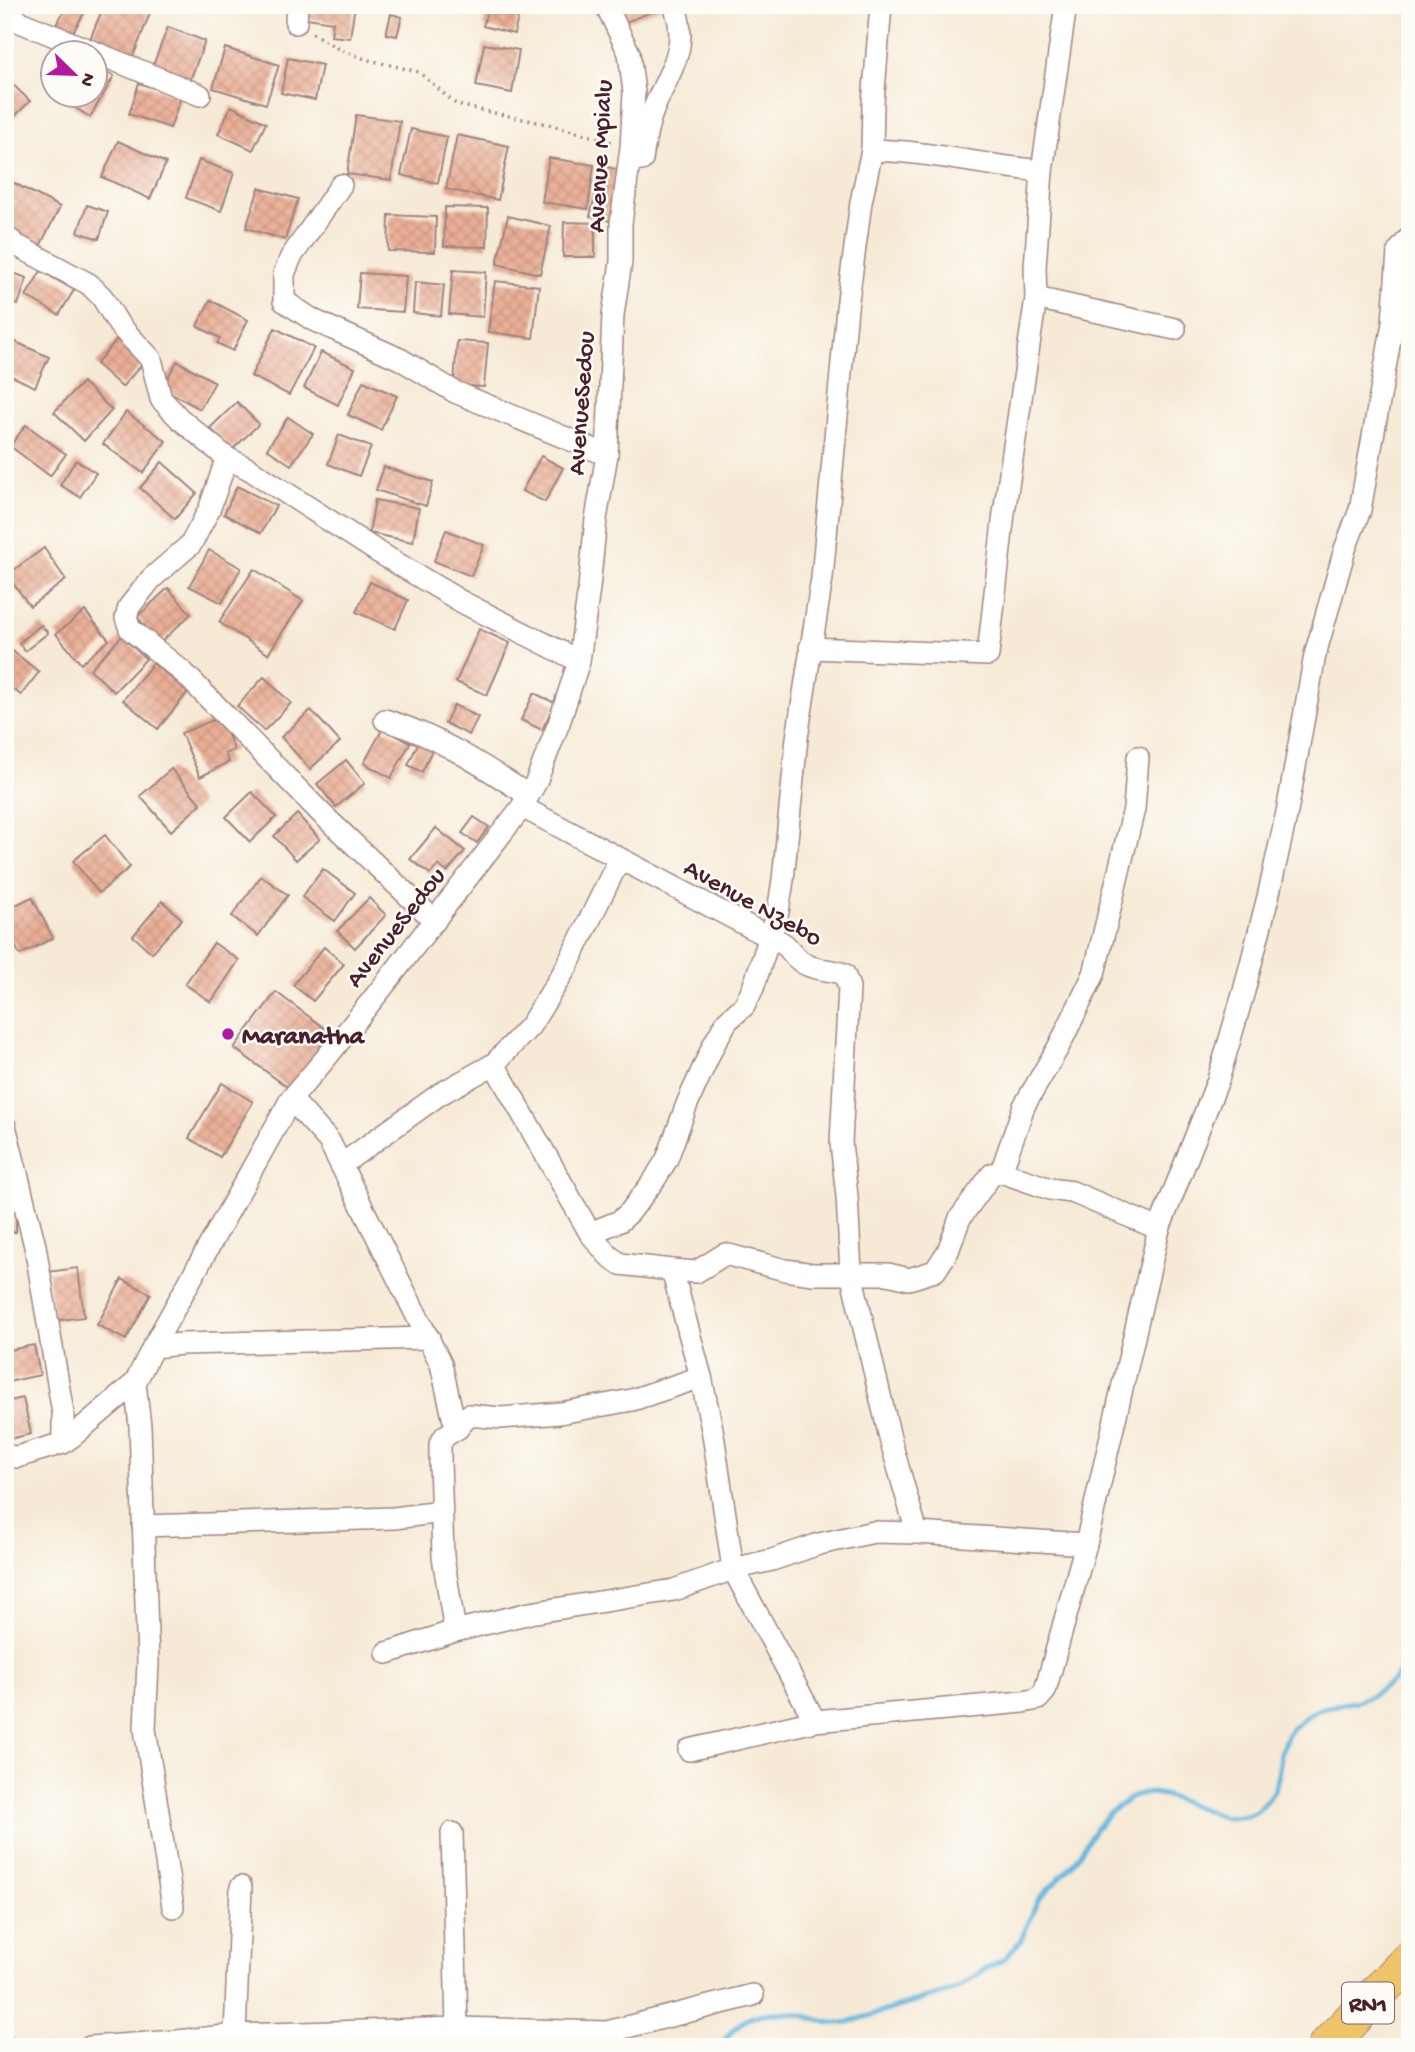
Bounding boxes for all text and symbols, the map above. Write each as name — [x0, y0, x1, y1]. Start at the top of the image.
north arrow — [38, 38, 108, 108]
text: N — [73, 69, 99, 89]
street label: Avenue Mpialu — [583, 79, 622, 234]
street label: AvenueSedou — [563, 330, 604, 477]
street label: Avenue Nzebo — [677, 854, 826, 956]
street label: AvenueSedou — [341, 862, 454, 995]
place label: Maranatha — [242, 1023, 365, 1054]
marker: Maranatha — [220, 1026, 236, 1042]
road number: RN1 — [1342, 1982, 1394, 2024]

